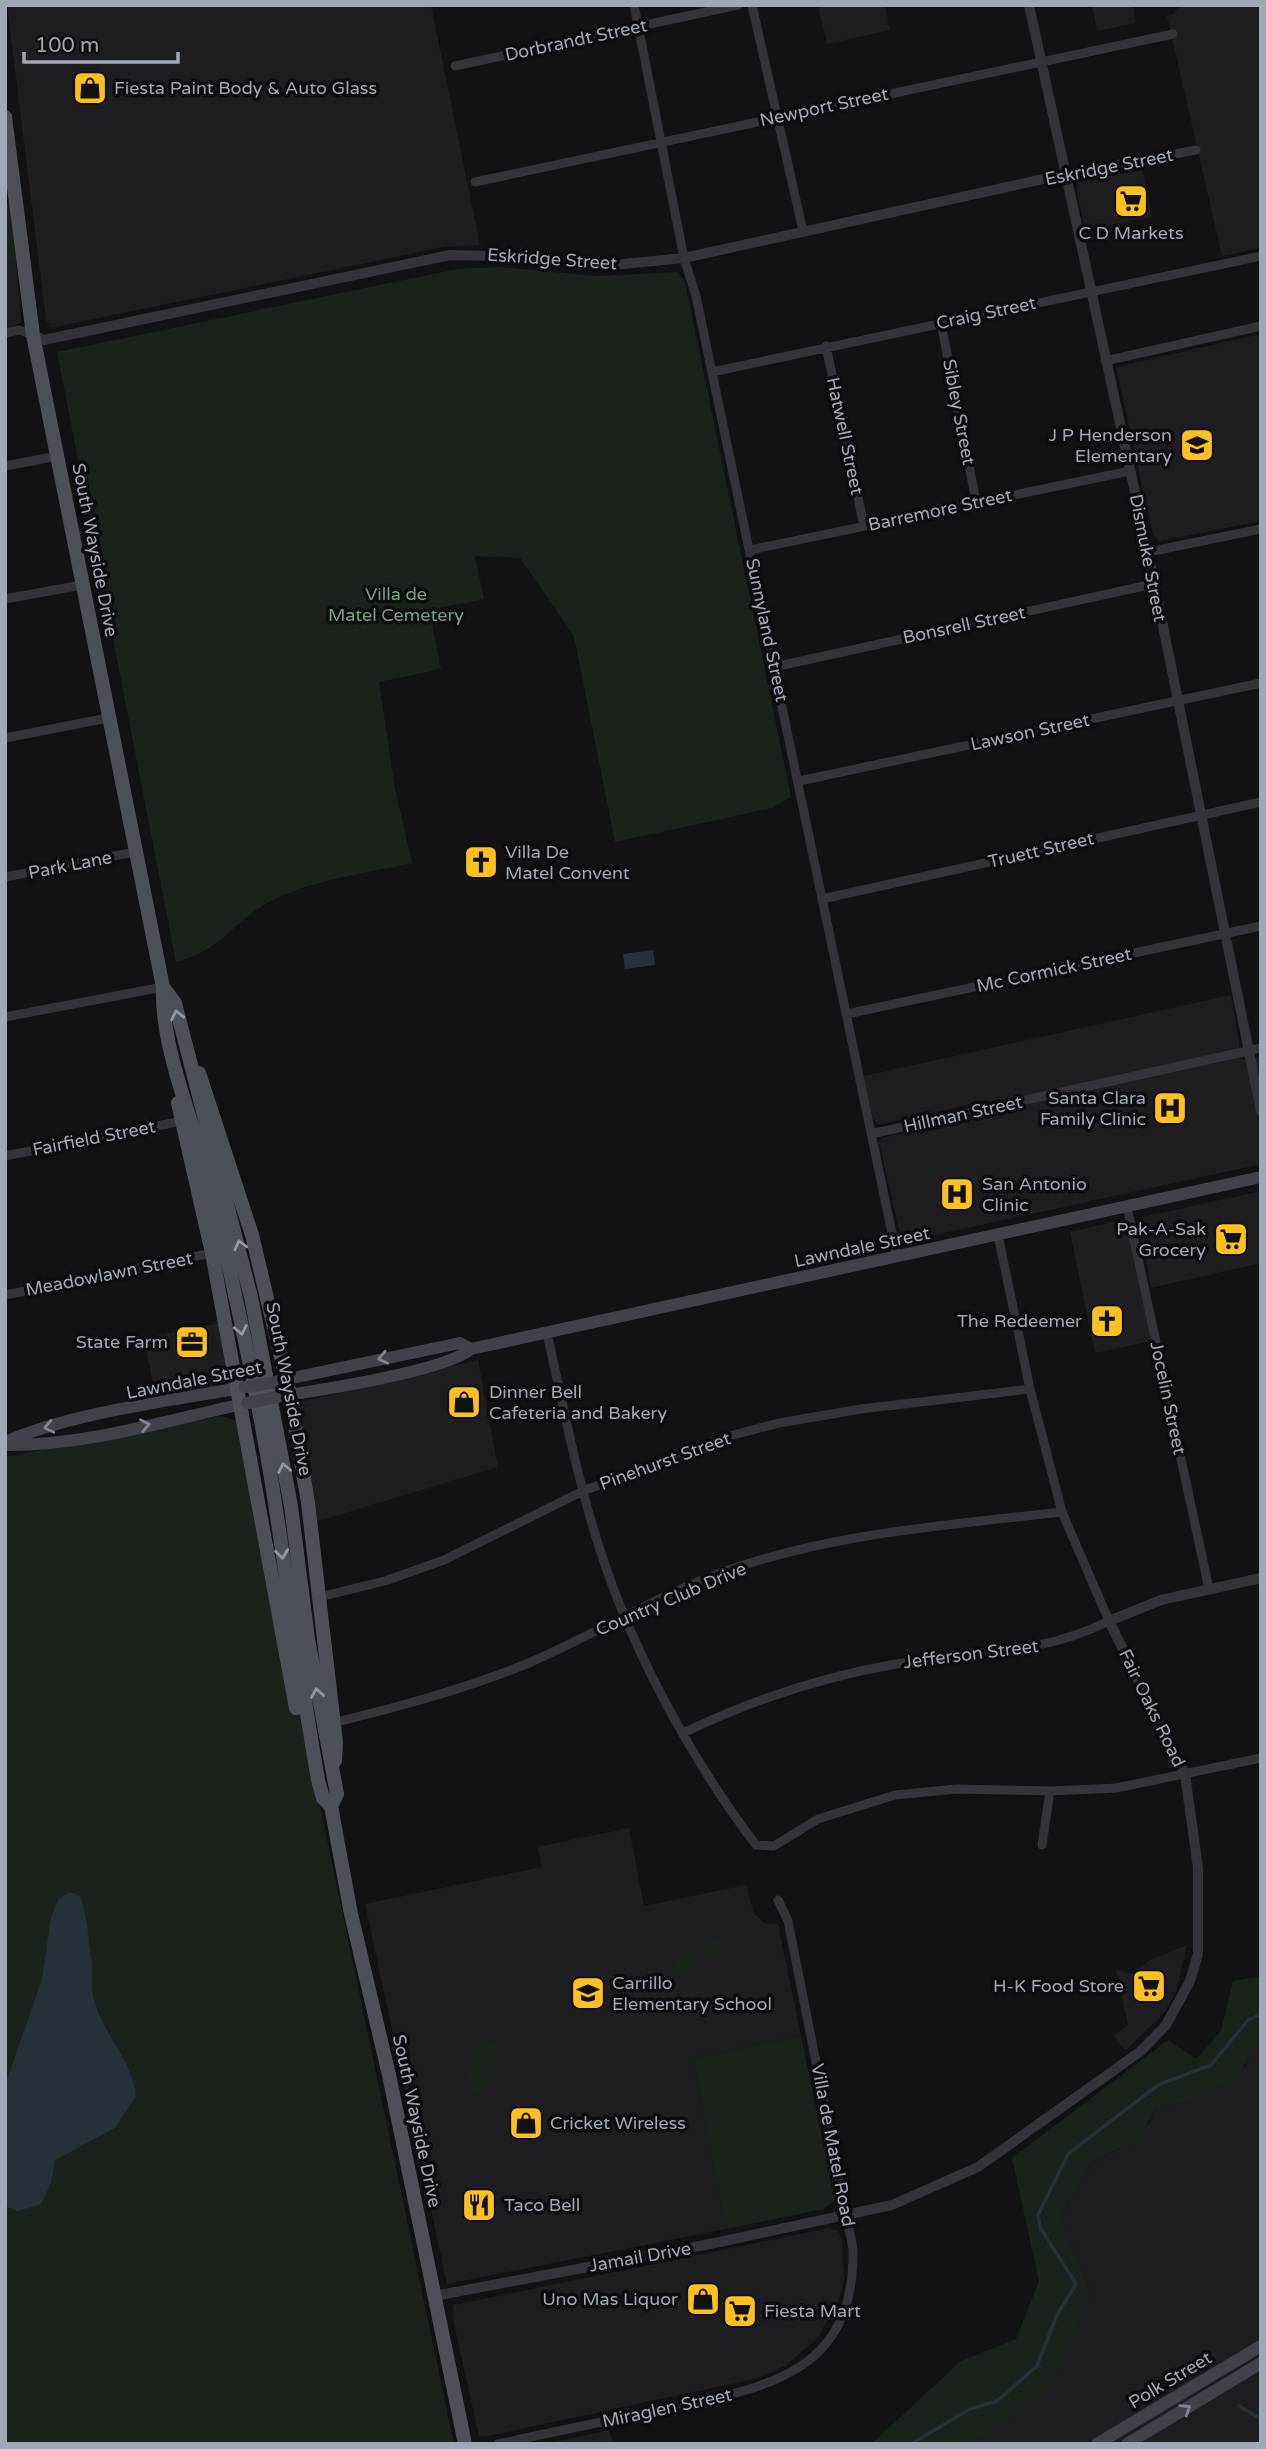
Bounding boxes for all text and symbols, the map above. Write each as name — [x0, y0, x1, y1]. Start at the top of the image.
street label: Dorbrandt Street — [503, 14, 649, 66]
scale bar — [24, 21, 178, 65]
text: 100 m — [35, 33, 99, 58]
shop icon: Fiesta Paint Body & Auto Glass — [71, 69, 109, 107]
place label: Fiesta Paint Body & Auto Glass — [114, 77, 377, 99]
street label: Newport Street — [758, 83, 890, 131]
street label: Eskridge Street — [1043, 144, 1175, 190]
supermarket icon: C D Markets — [1112, 182, 1150, 220]
place label: C D Markets — [1078, 222, 1184, 244]
street label: Eskridge Street — [486, 243, 618, 275]
street label: Craig Street — [934, 292, 1038, 334]
street label: Sibley Street — [938, 357, 980, 467]
street label: Hatwell Street — [822, 375, 868, 497]
place label: J P Henderson Elementary — [1049, 424, 1172, 467]
school or university icon: J P Henderson Elementary — [1178, 426, 1216, 464]
street label: South Wayside Drive — [67, 461, 123, 639]
street label: Barremore Street — [866, 484, 1014, 536]
street label: Dismuke Street — [1125, 492, 1171, 624]
street label: Sunnyland Street — [741, 556, 793, 704]
park label: Villa de Matel Cemetery — [328, 583, 464, 626]
street label: Bonsrell Street — [901, 601, 1027, 649]
street label: Lawson Street — [968, 709, 1092, 755]
street label: Truett Street — [986, 827, 1096, 873]
place label: Villa De Matel Convent — [505, 841, 630, 884]
church icon: Villa De Matel Convent — [462, 843, 500, 881]
street label: Park Lane — [26, 846, 114, 884]
street label: Mc Cormick Street — [974, 943, 1134, 997]
one-way arrow — [171, 1009, 186, 1021]
place label: Santa Clara Family Clinic — [1040, 1087, 1146, 1130]
hospital icon: Santa Clara Family Clinic — [1151, 1089, 1189, 1127]
street label: Hillman Street — [902, 1091, 1024, 1137]
street label: Fairfield Street — [31, 1115, 157, 1161]
place label: San Antonio Clinic — [982, 1173, 1087, 1216]
hospital icon: San Antonio Clinic — [938, 1175, 976, 1213]
place label: Pak-A-Sak Grocery — [1116, 1218, 1206, 1261]
supermarket icon: Pak-A-Sak Grocery — [1212, 1220, 1250, 1258]
street label: Lawndale Street — [792, 1222, 932, 1272]
one-way arrow — [233, 1239, 248, 1251]
street label: Meadowlawn Street — [24, 1247, 194, 1301]
street label: South Wayside Drive — [261, 1300, 317, 1478]
church icon: The Redeemer — [1088, 1302, 1126, 1340]
place label: The Redeemer — [957, 1310, 1082, 1332]
office icon: State Farm — [173, 1323, 211, 1361]
one-way arrow — [233, 1324, 248, 1336]
place label: State Farm — [76, 1331, 168, 1353]
street label: Jocelin Street — [1145, 1339, 1191, 1457]
one-way arrow — [377, 1350, 389, 1365]
street label: Lawndale Street — [124, 1356, 264, 1404]
place label: Dinner Bell Cafeteria and Bakery — [489, 1381, 667, 1424]
shop icon: Dinner Bell Cafeteria and Bakery — [445, 1383, 483, 1421]
one-way arrow — [139, 1418, 151, 1433]
one-way arrow — [43, 1419, 55, 1434]
street label: Pinehurst Street — [596, 1427, 734, 1495]
one-way arrow — [278, 1462, 293, 1474]
one-way arrow — [274, 1548, 289, 1559]
street label: Country Club Drive — [592, 1557, 750, 1641]
street label: Jefferson Street — [902, 1635, 1040, 1673]
street label: Fair Oaks Road — [1114, 1645, 1190, 1771]
one-way arrow — [310, 1687, 325, 1699]
supermarket icon: H-K Food Store — [1130, 1967, 1168, 2005]
place label: Carrillo Elementary School — [612, 1972, 772, 2015]
school or university icon: Carrillo Elementary School — [569, 1974, 607, 2012]
place label: H-K Food Store — [993, 1975, 1124, 1997]
street label: South Wayside Drive — [388, 2032, 446, 2210]
street label: Villa de Matel Road — [806, 2062, 860, 2228]
shop icon: Cricket Wireless — [507, 2104, 545, 2142]
place label: Cricket Wireless — [550, 2112, 686, 2134]
restaurant icon: Taco Bell — [460, 2186, 498, 2224]
place label: Taco Bell — [504, 2194, 580, 2216]
street label: Jamail Drive — [587, 2237, 693, 2277]
shop icon: Uno Mas Liquor — [684, 2280, 722, 2318]
place label: Uno Mas Liquor — [542, 2288, 678, 2310]
supermarket icon: Fiesta Mart — [721, 2292, 759, 2330]
place label: Fiesta Mart — [764, 2300, 861, 2322]
street label: Polk Street — [1124, 2347, 1216, 2413]
street label: Miraglen Street — [600, 2384, 734, 2432]
one-way arrow — [1178, 2404, 1191, 2417]

